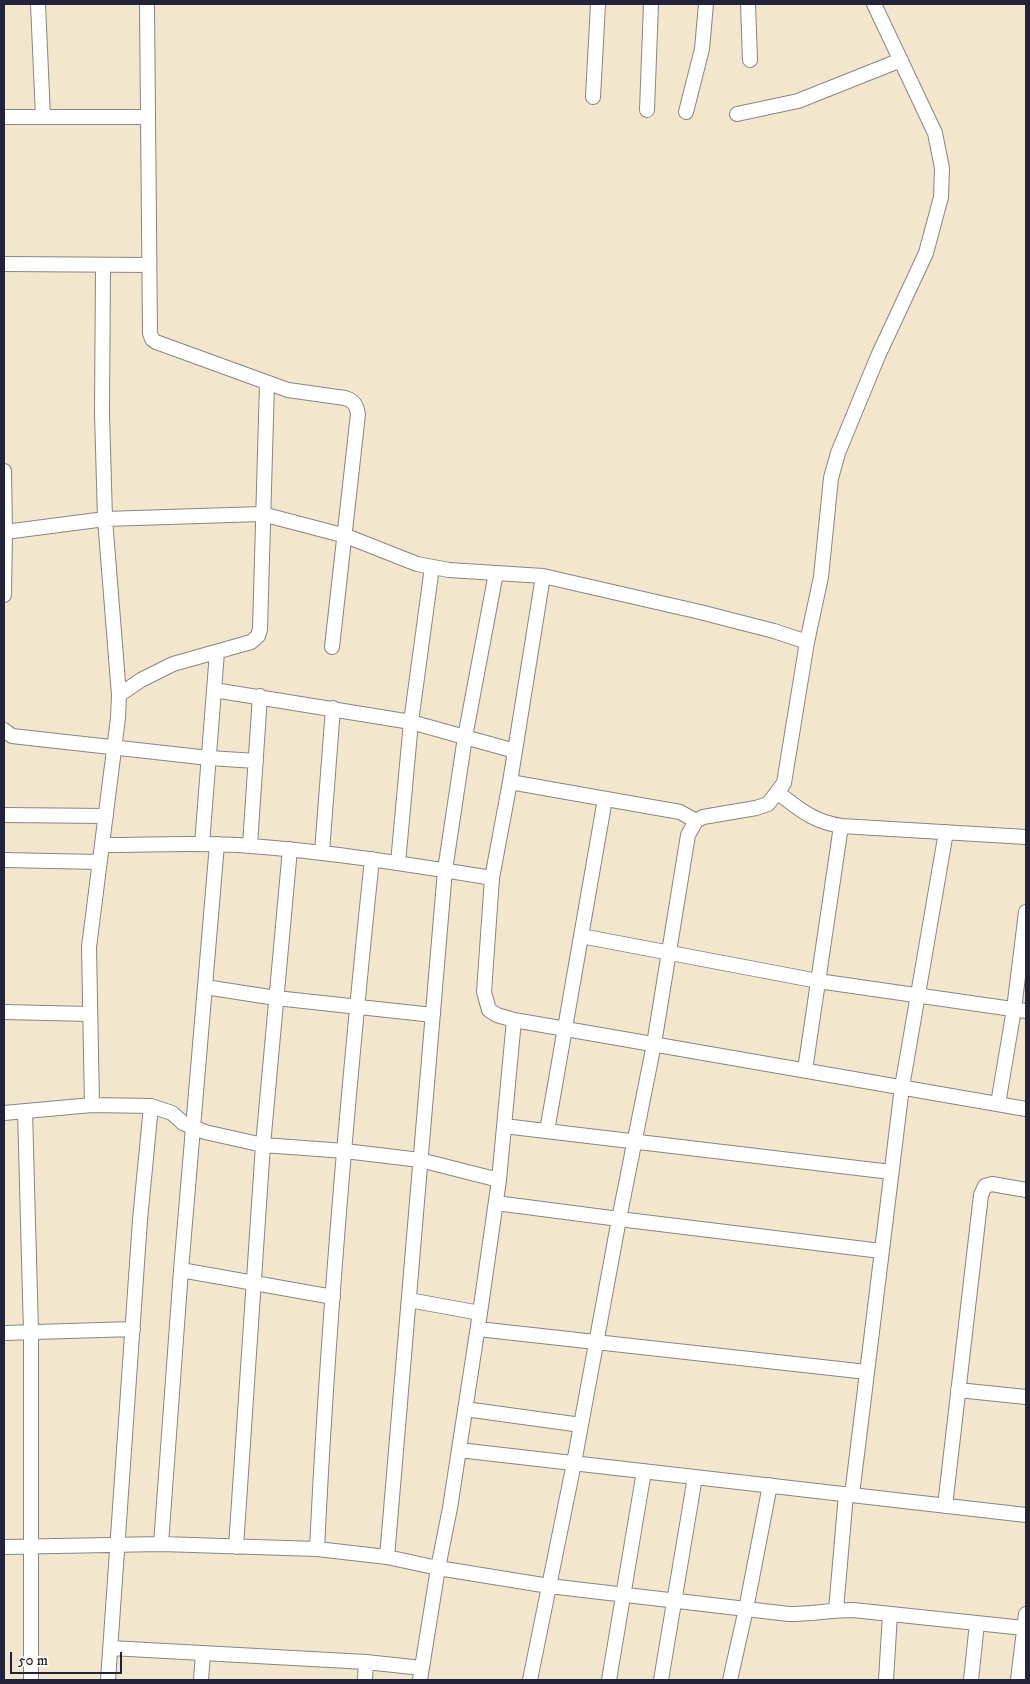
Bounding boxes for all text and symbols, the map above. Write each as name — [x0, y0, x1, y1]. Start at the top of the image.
scale bar — [12, 1642, 125, 1674]
text: 50 m — [18, 1651, 48, 1670]

